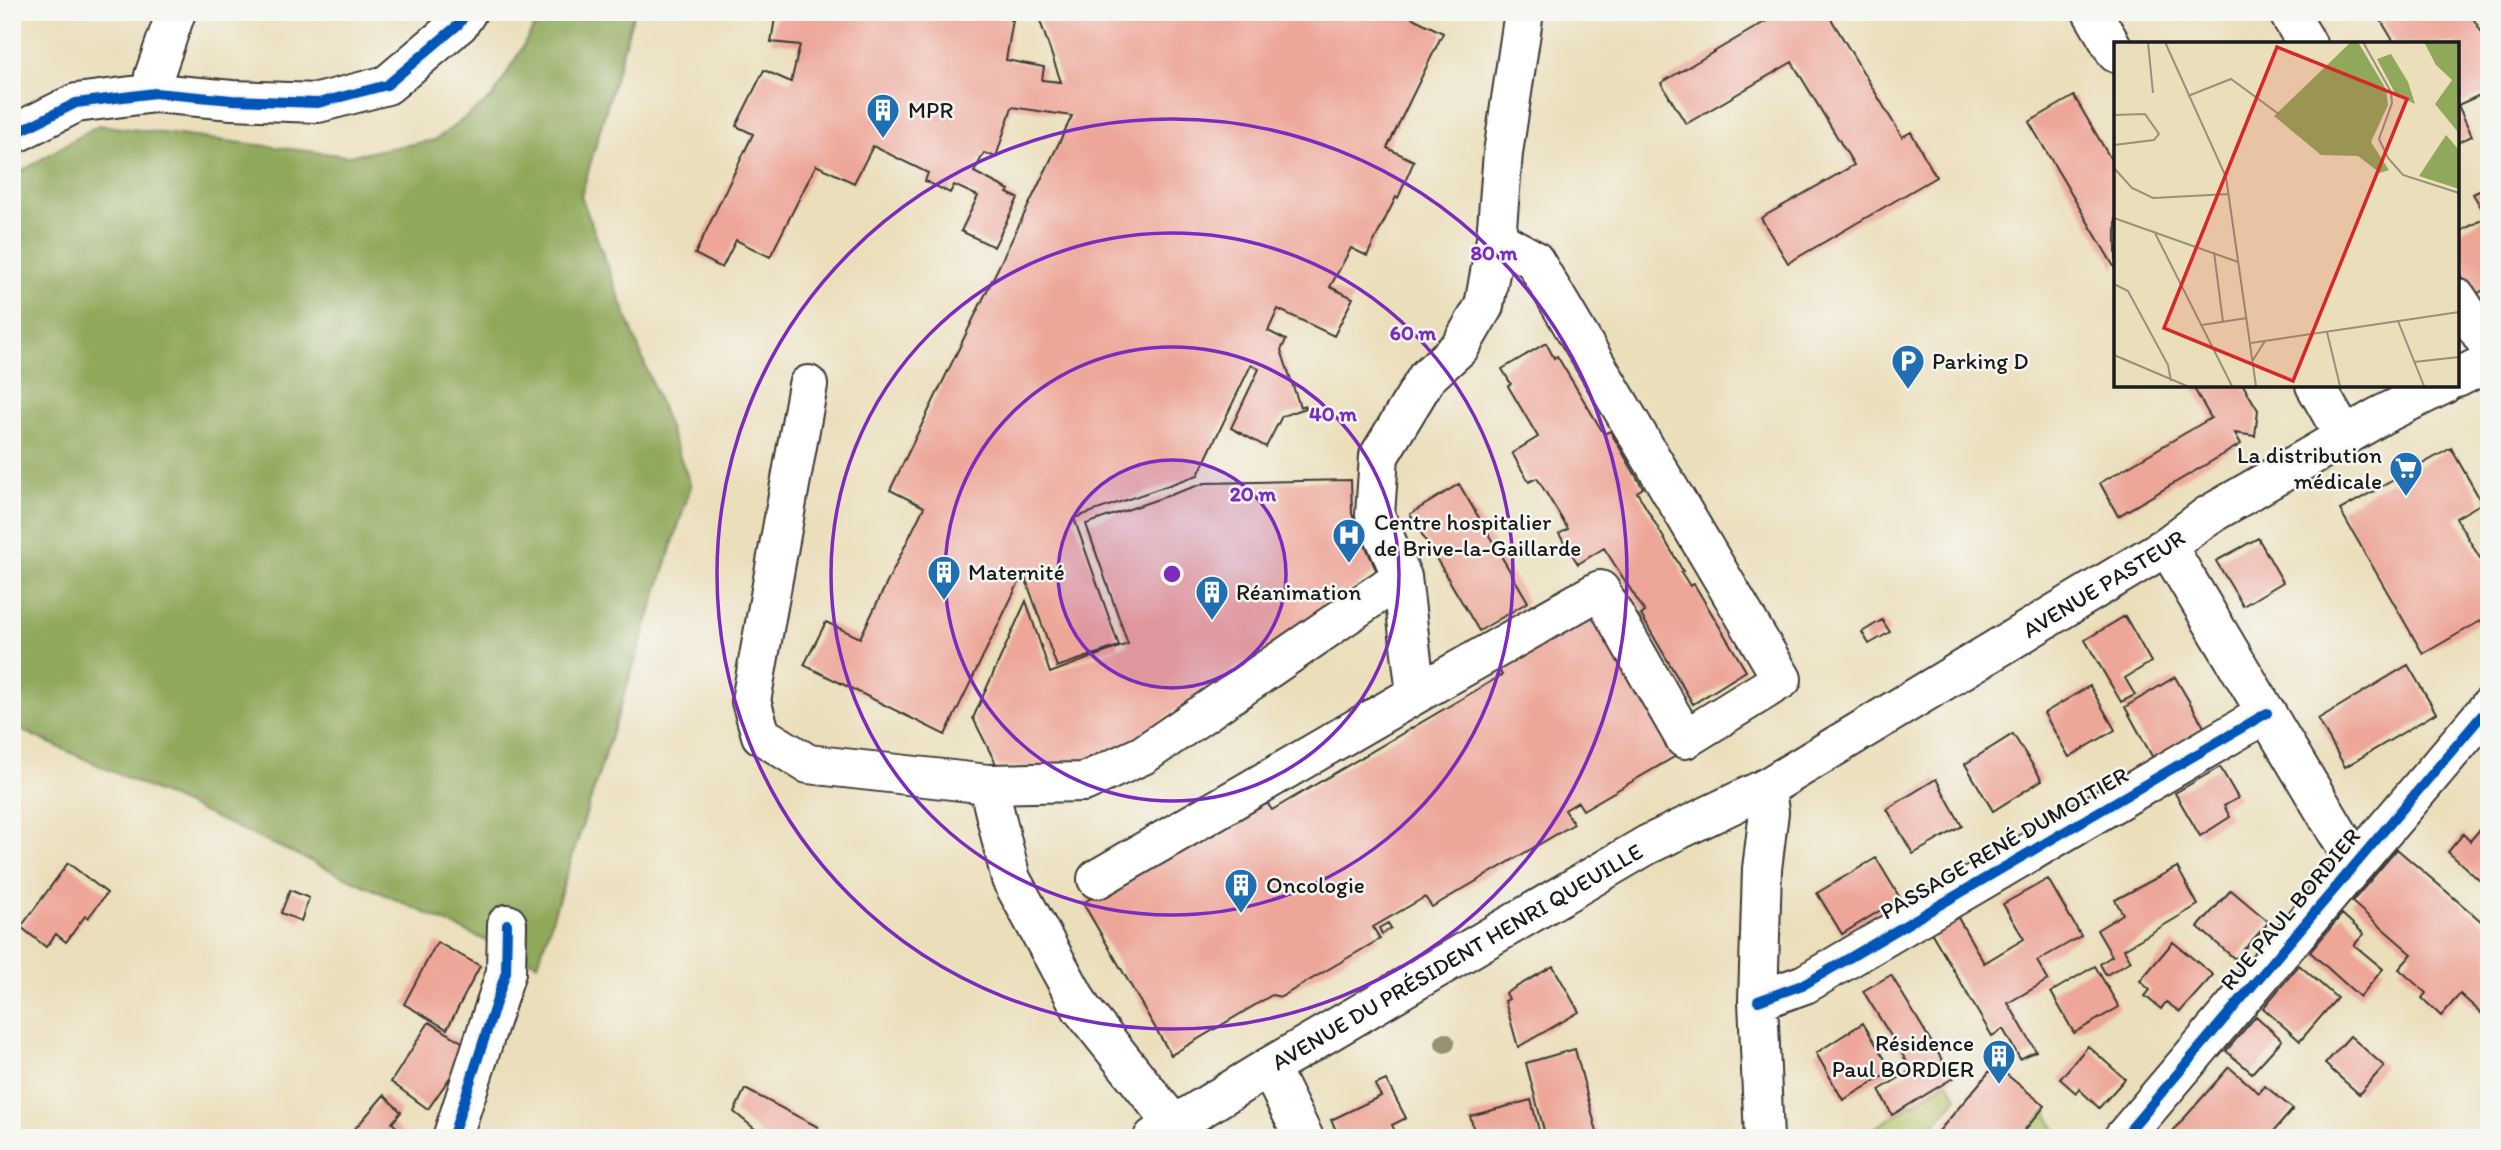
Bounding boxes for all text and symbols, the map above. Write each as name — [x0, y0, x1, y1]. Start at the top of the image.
inset map — [2114, 42, 2459, 387]
building icon: MPR — [864, 91, 902, 140]
place label: MPR — [908, 96, 953, 124]
text: 80 m — [1471, 240, 1518, 265]
text: 60 m — [1390, 320, 1437, 345]
parking icon: Parking D — [1889, 342, 1927, 391]
place label: Parking D — [1932, 347, 2028, 375]
text: 40 m — [1309, 401, 1357, 426]
place label: La distribution médicale — [2237, 441, 2382, 495]
supermarket icon: La distribution médicale — [2387, 449, 2425, 498]
text: 20 m — [1230, 481, 1277, 506]
place label: Centre hospitalier de Brive-la-Gaillarde — [1374, 508, 1581, 562]
hospital icon: Centre hospitalier de Brive-la-Gaillarde — [1330, 516, 1368, 565]
street label: AVENUE PASTEUR — [2017, 523, 2191, 644]
building icon: Maternité — [925, 553, 963, 602]
place label: Maternité — [968, 558, 1065, 586]
centre of rings — [1160, 562, 1184, 586]
building icon: Réanimation — [1193, 573, 1231, 622]
place label: Réanimation — [1236, 578, 1361, 606]
street label: PASSAGE RENÉ DUMOITIER — [1875, 760, 2133, 926]
street label: RUE PAUL BORDIER — [2214, 822, 2366, 996]
street label: AVENUE DU PRÉSIDENT HENRI QUEUILLE — [1267, 837, 1647, 1076]
building icon: Oncologie — [1222, 866, 1260, 915]
place label: Oncologie — [1266, 871, 1365, 899]
place label: Résidence Paul BORDIER — [1832, 1029, 1975, 1083]
building icon: Résidence Paul BORDIER — [1980, 1037, 2018, 1086]

